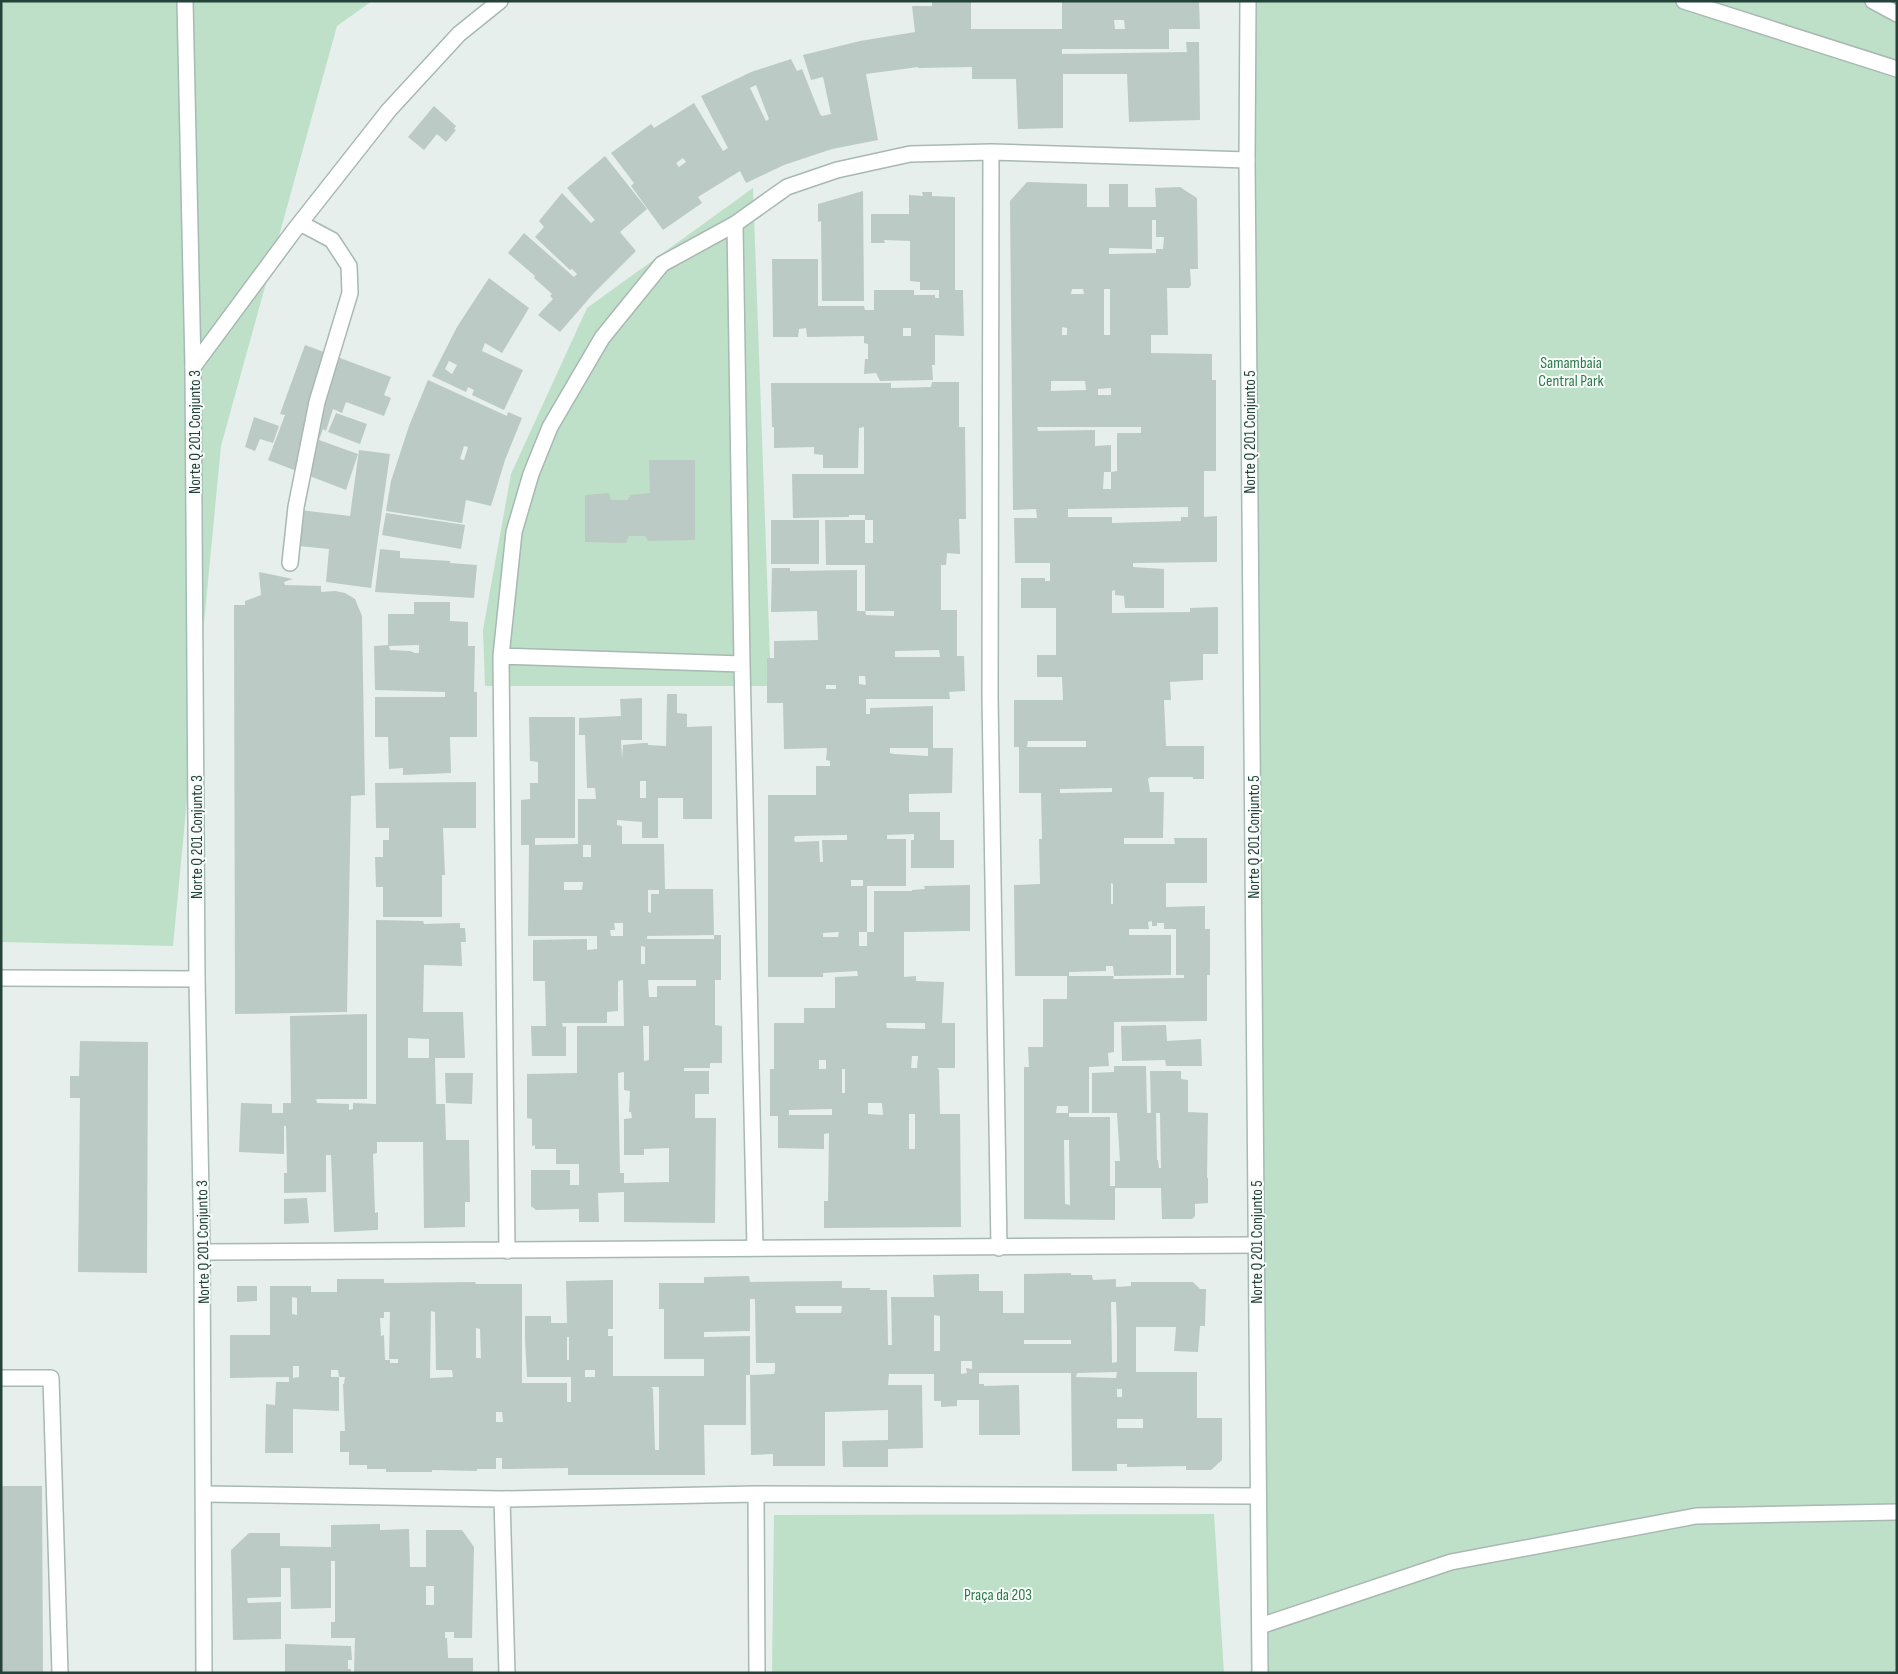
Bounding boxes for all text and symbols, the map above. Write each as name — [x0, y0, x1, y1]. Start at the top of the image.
park label: Samambaia Central Park — [1538, 354, 1604, 391]
street label: Norte Q 201 Conjunto 3 — [186, 370, 205, 494]
street label: Norte Q 201 Conjunto 5 — [1241, 370, 1260, 494]
street label: Norte Q 201 Conjunto 3 — [188, 775, 207, 899]
street label: Norte Q 201 Conjunto 5 — [1245, 775, 1264, 899]
street label: Norte Q 201 Conjunto 3 — [193, 1180, 214, 1304]
street label: Norte Q 201 Conjunto 5 — [1248, 1180, 1267, 1304]
park label: Praça da 203 — [964, 1586, 1032, 1605]

